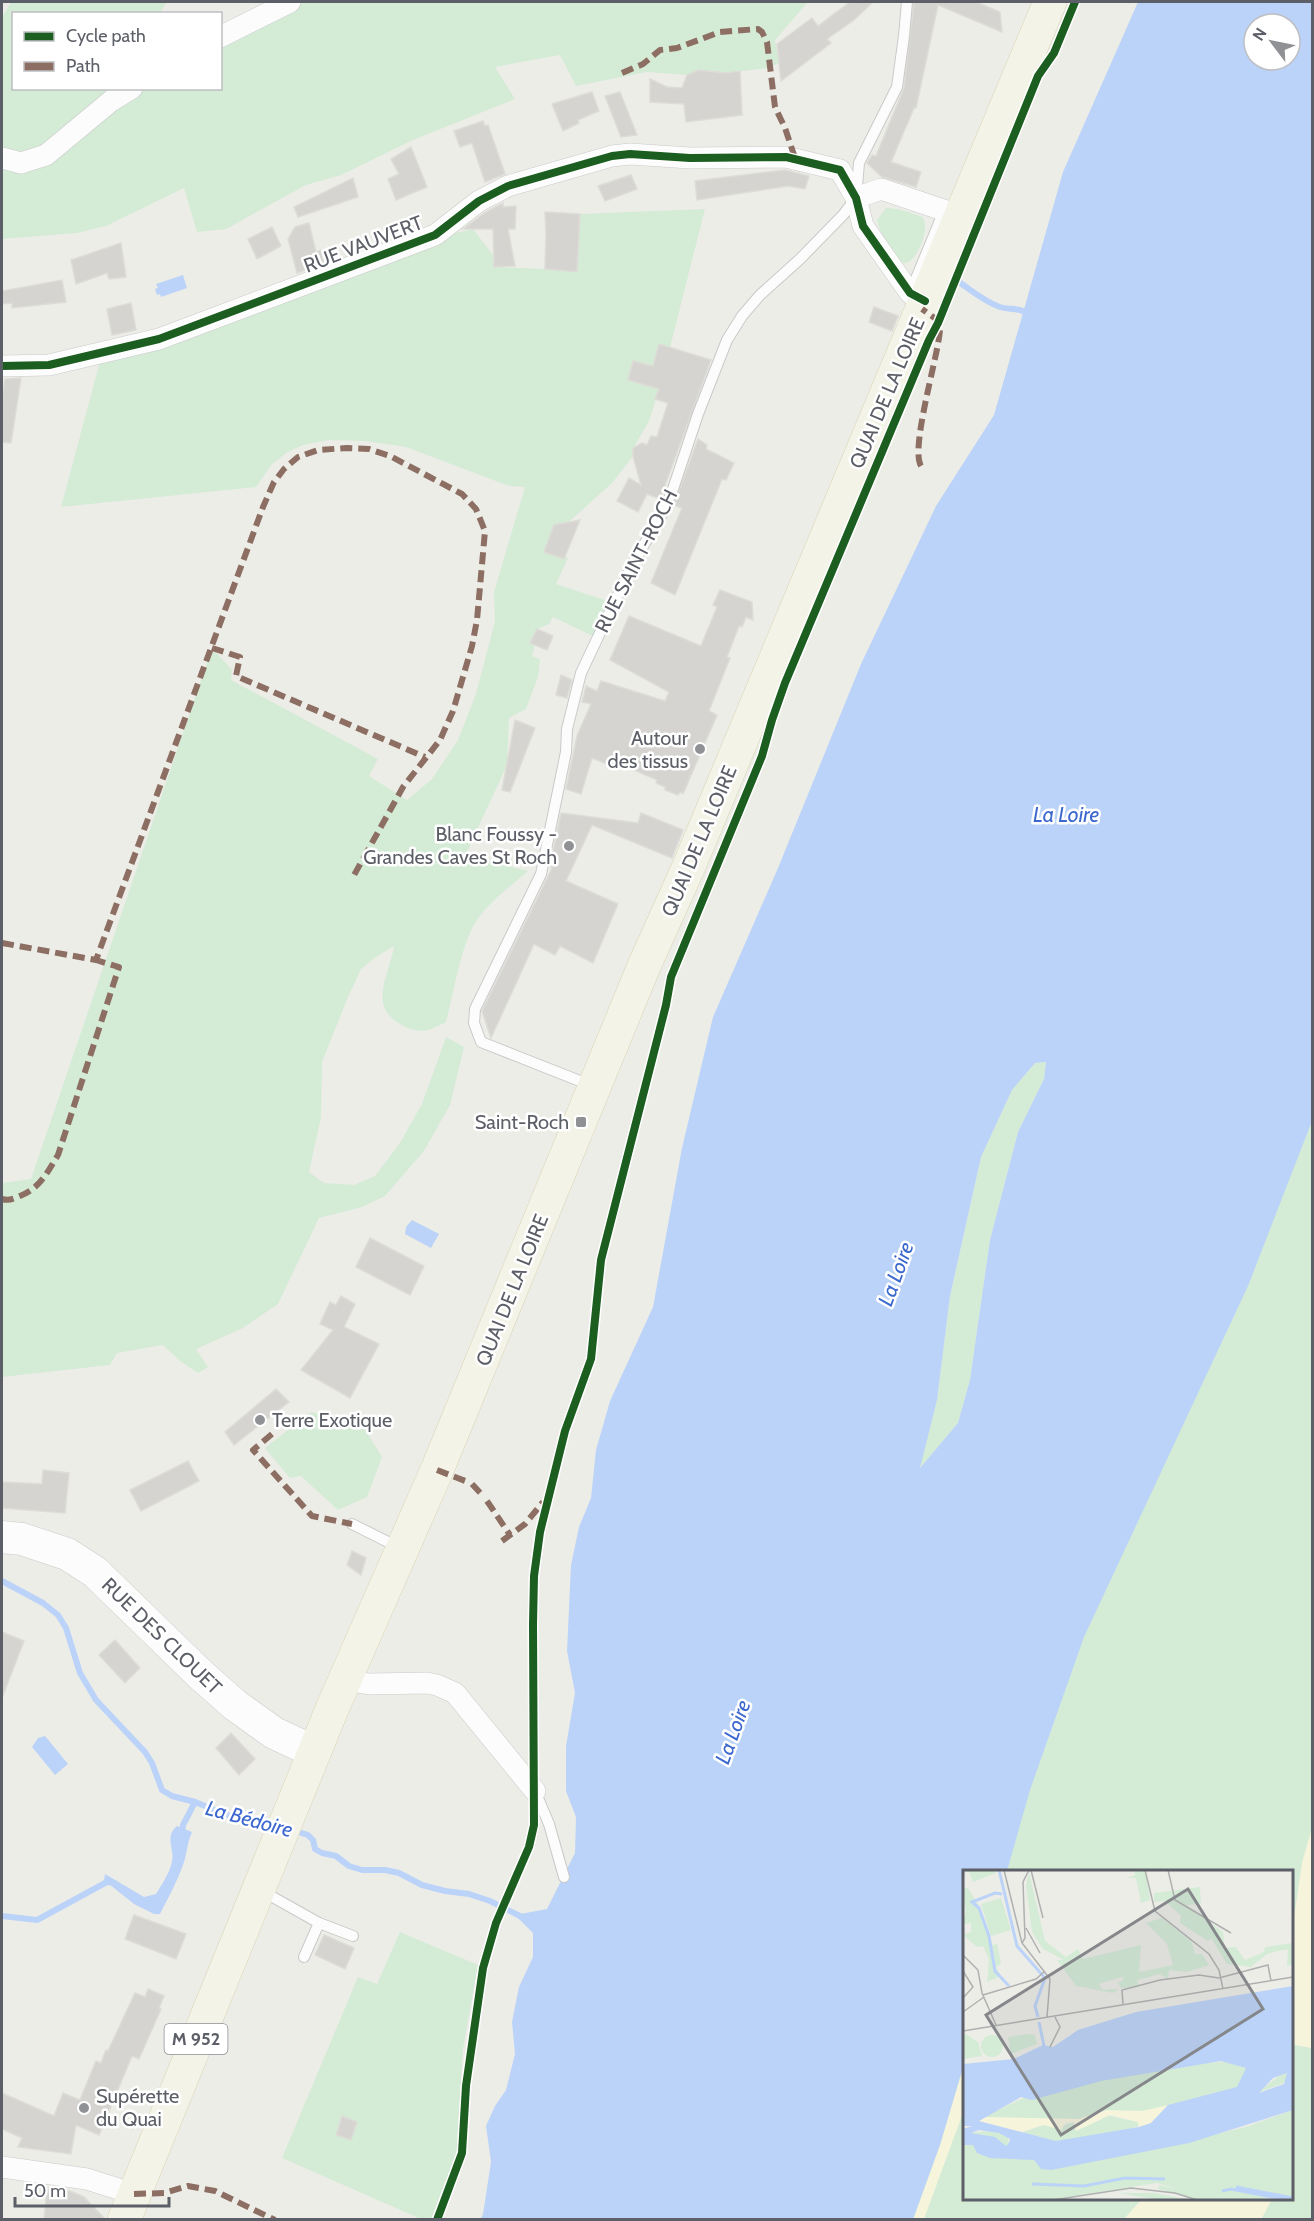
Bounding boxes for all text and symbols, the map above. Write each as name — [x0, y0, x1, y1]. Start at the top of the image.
legend — [12, 12, 222, 90]
north arrow — [1242, 12, 1302, 72]
text: N — [1249, 24, 1271, 44]
text: Cycle path — [66, 25, 146, 47]
text: Path — [66, 55, 100, 77]
street label: RUE VAUVERT — [300, 210, 426, 278]
street label: QUAI DE LA LOIRE — [844, 314, 930, 472]
street label: RUE SAINT-ROCH — [590, 485, 682, 637]
place label: Autour des tissus — [608, 726, 689, 773]
marker: Autour des tissus — [693, 742, 707, 756]
street label: QUAI DE LA LOIRE — [656, 762, 742, 920]
water label: La Loire — [1033, 802, 1099, 827]
place label: Blanc Foussy - Grandes Caves St Roch — [363, 822, 557, 869]
marker: Blanc Foussy - Grandes Caves St Roch — [562, 839, 576, 853]
place label: Saint-Roch — [475, 1110, 569, 1134]
marker: Saint-Roch — [574, 1115, 588, 1129]
street label: QUAI DE LA LOIRE — [471, 1211, 553, 1369]
water label: La Loire — [872, 1238, 919, 1309]
place label: Terre Exotique — [272, 1408, 392, 1432]
marker: Terre Exotique — [253, 1413, 267, 1427]
street label: RUE DES CLOUET — [97, 1573, 227, 1700]
water label: La Loire — [709, 1696, 756, 1767]
water label: La Bédoire — [203, 1795, 296, 1842]
inset map — [963, 1870, 1293, 2200]
road number: M 952 — [164, 2024, 228, 2054]
place label: Supérette du Quai — [96, 2084, 179, 2131]
marker: Supérette du Quai — [77, 2101, 91, 2115]
scale bar — [15, 2170, 170, 2208]
text: 50 m — [24, 2180, 66, 2202]

